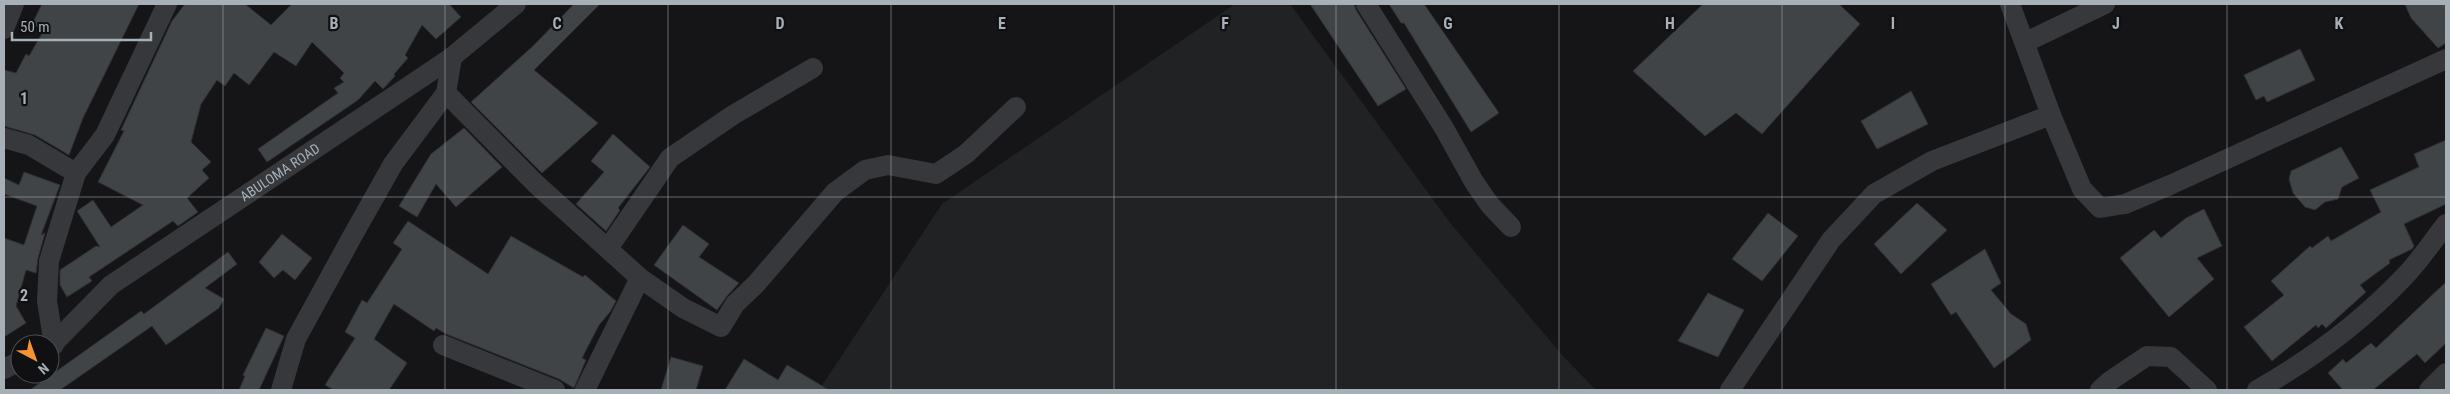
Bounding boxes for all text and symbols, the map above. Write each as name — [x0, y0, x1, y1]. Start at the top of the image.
scale bar — [12, 10, 151, 42]
text: B — [330, 14, 339, 33]
text: C — [552, 14, 562, 33]
text: D — [775, 14, 785, 33]
text: E — [998, 14, 1006, 33]
text: F — [1221, 14, 1229, 33]
text: G — [1443, 14, 1453, 33]
text: H — [1665, 14, 1675, 33]
text: I — [1891, 14, 1895, 33]
text: J — [2112, 14, 2120, 33]
text: K — [2335, 14, 2344, 33]
text: 50 m — [20, 18, 50, 36]
text: 1 — [20, 89, 28, 108]
street label: ABULOMA ROAD — [237, 140, 323, 204]
text: 2 — [20, 286, 28, 305]
north arrow — [10, 334, 60, 384]
text: N — [35, 360, 52, 378]

